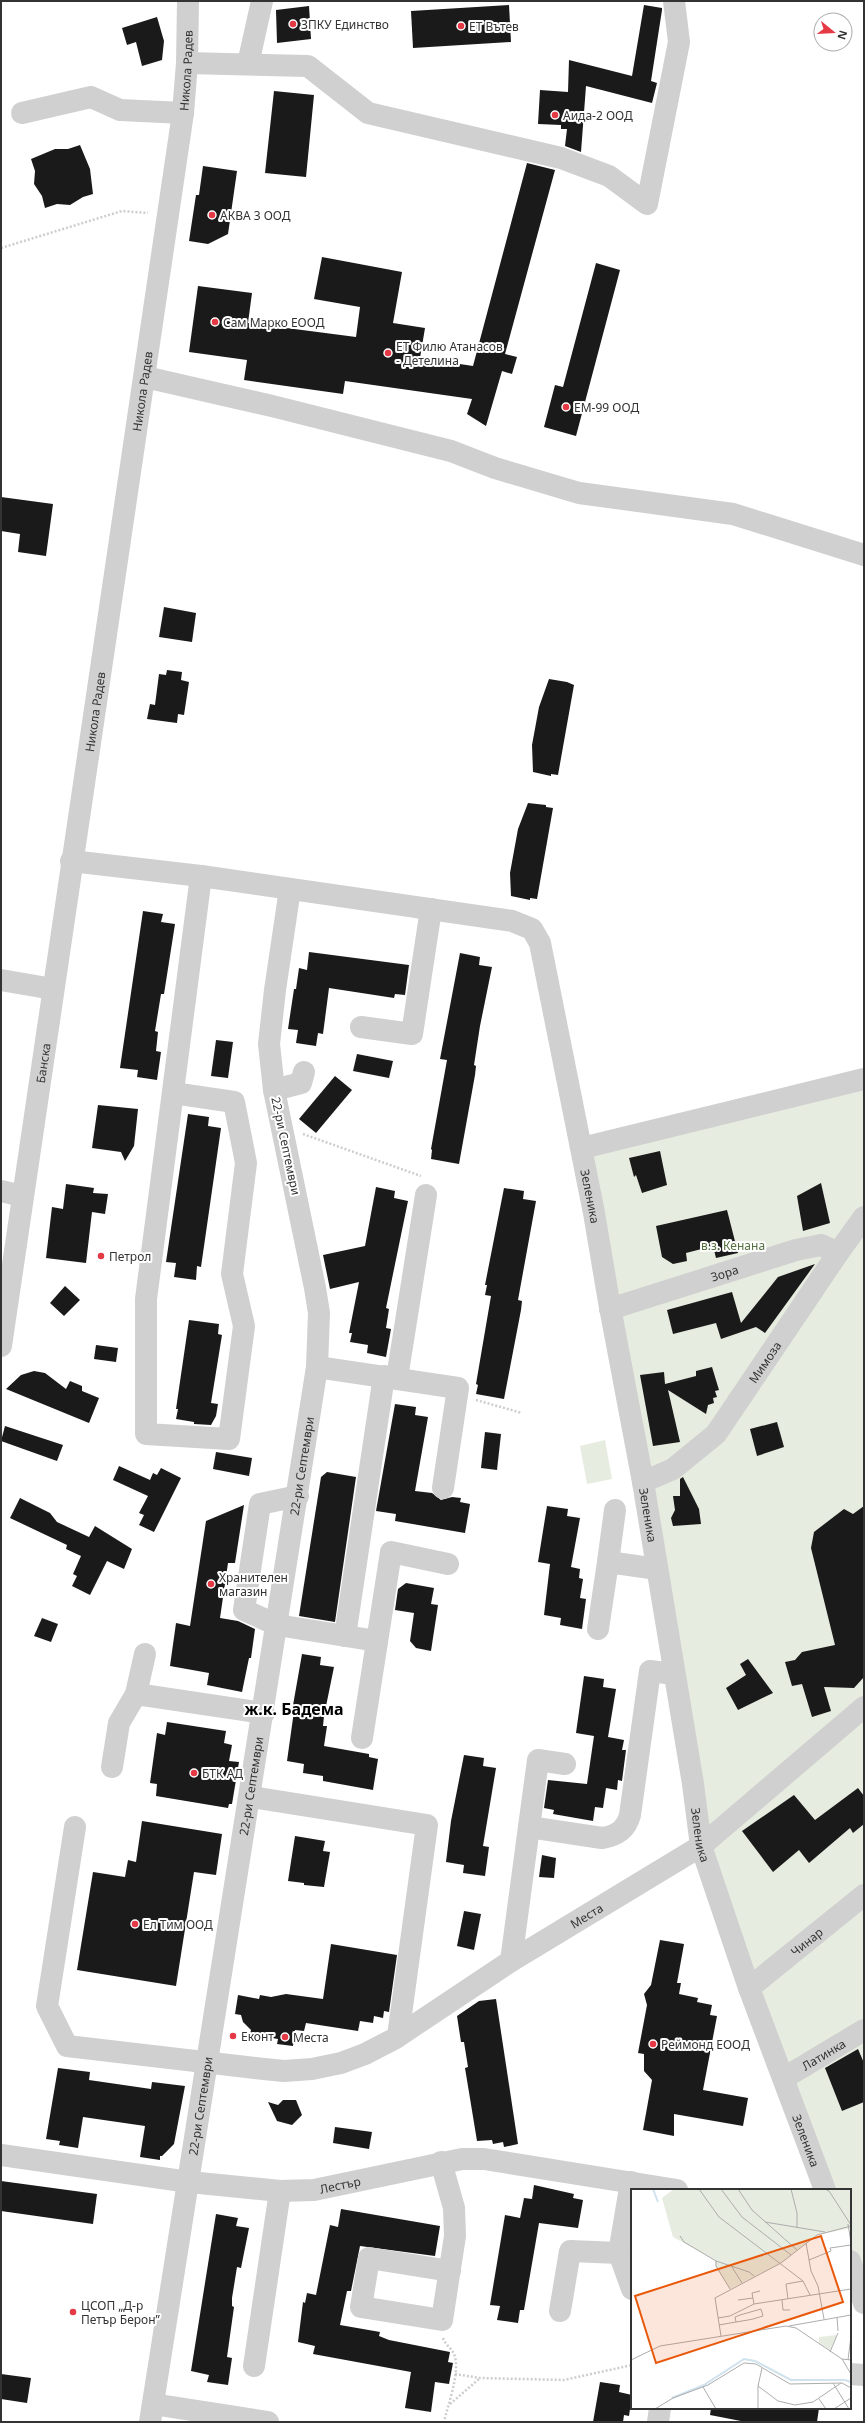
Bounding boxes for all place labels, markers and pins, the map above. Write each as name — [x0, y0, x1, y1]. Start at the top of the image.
place label: ЗПКУ Единство — [301, 16, 389, 33]
place label: ЕТ Вътев — [469, 18, 519, 35]
marker: ЗПКУ Единство — [288, 19, 298, 29]
marker: ЕТ Вътев — [456, 21, 466, 31]
place label: Аида-2 ООД — [563, 107, 633, 124]
marker: Аида-2 ООД — [550, 110, 560, 120]
place label: АКВА 3 ООД — [220, 207, 291, 224]
marker: АКВА 3 ООД — [207, 210, 217, 220]
place label: Сам Марко ЕООД — [223, 314, 325, 331]
marker: Сам Марко ЕООД — [210, 317, 220, 327]
place label: ЕТ Филю Атанасов - Детелина — [396, 338, 503, 369]
marker: ЕТ Филю Атанасов - Детелина — [383, 348, 393, 358]
place label: ЕМ-99 ООД — [574, 399, 639, 416]
marker: ЕМ-99 ООД — [561, 402, 571, 412]
place label: Петрол — [109, 1248, 151, 1265]
marker: Петрол — [96, 1251, 106, 1261]
place label: Хранителен магазин — [219, 1569, 288, 1600]
marker: Хранителен магазин — [206, 1579, 216, 1589]
place label: БТК АД — [202, 1765, 243, 1782]
marker: БТК АД — [189, 1768, 199, 1778]
place label: Ел Тим ООД — [143, 1916, 213, 1933]
marker: Ел Тим ООД — [130, 1919, 140, 1929]
place label: Еконт — [241, 2028, 274, 2045]
place label: Места — [293, 2029, 329, 2046]
marker: Еконт — [228, 2031, 238, 2041]
marker: Места — [280, 2032, 290, 2042]
place label: Реймонд ЕООД — [661, 2036, 750, 2053]
marker: Реймонд ЕООД — [648, 2039, 658, 2049]
place label: ЦСОП „Д-р Петър Берон” — [81, 2297, 161, 2328]
marker: ЦСОП „Д-р Петър Берон” — [68, 2307, 78, 2317]

